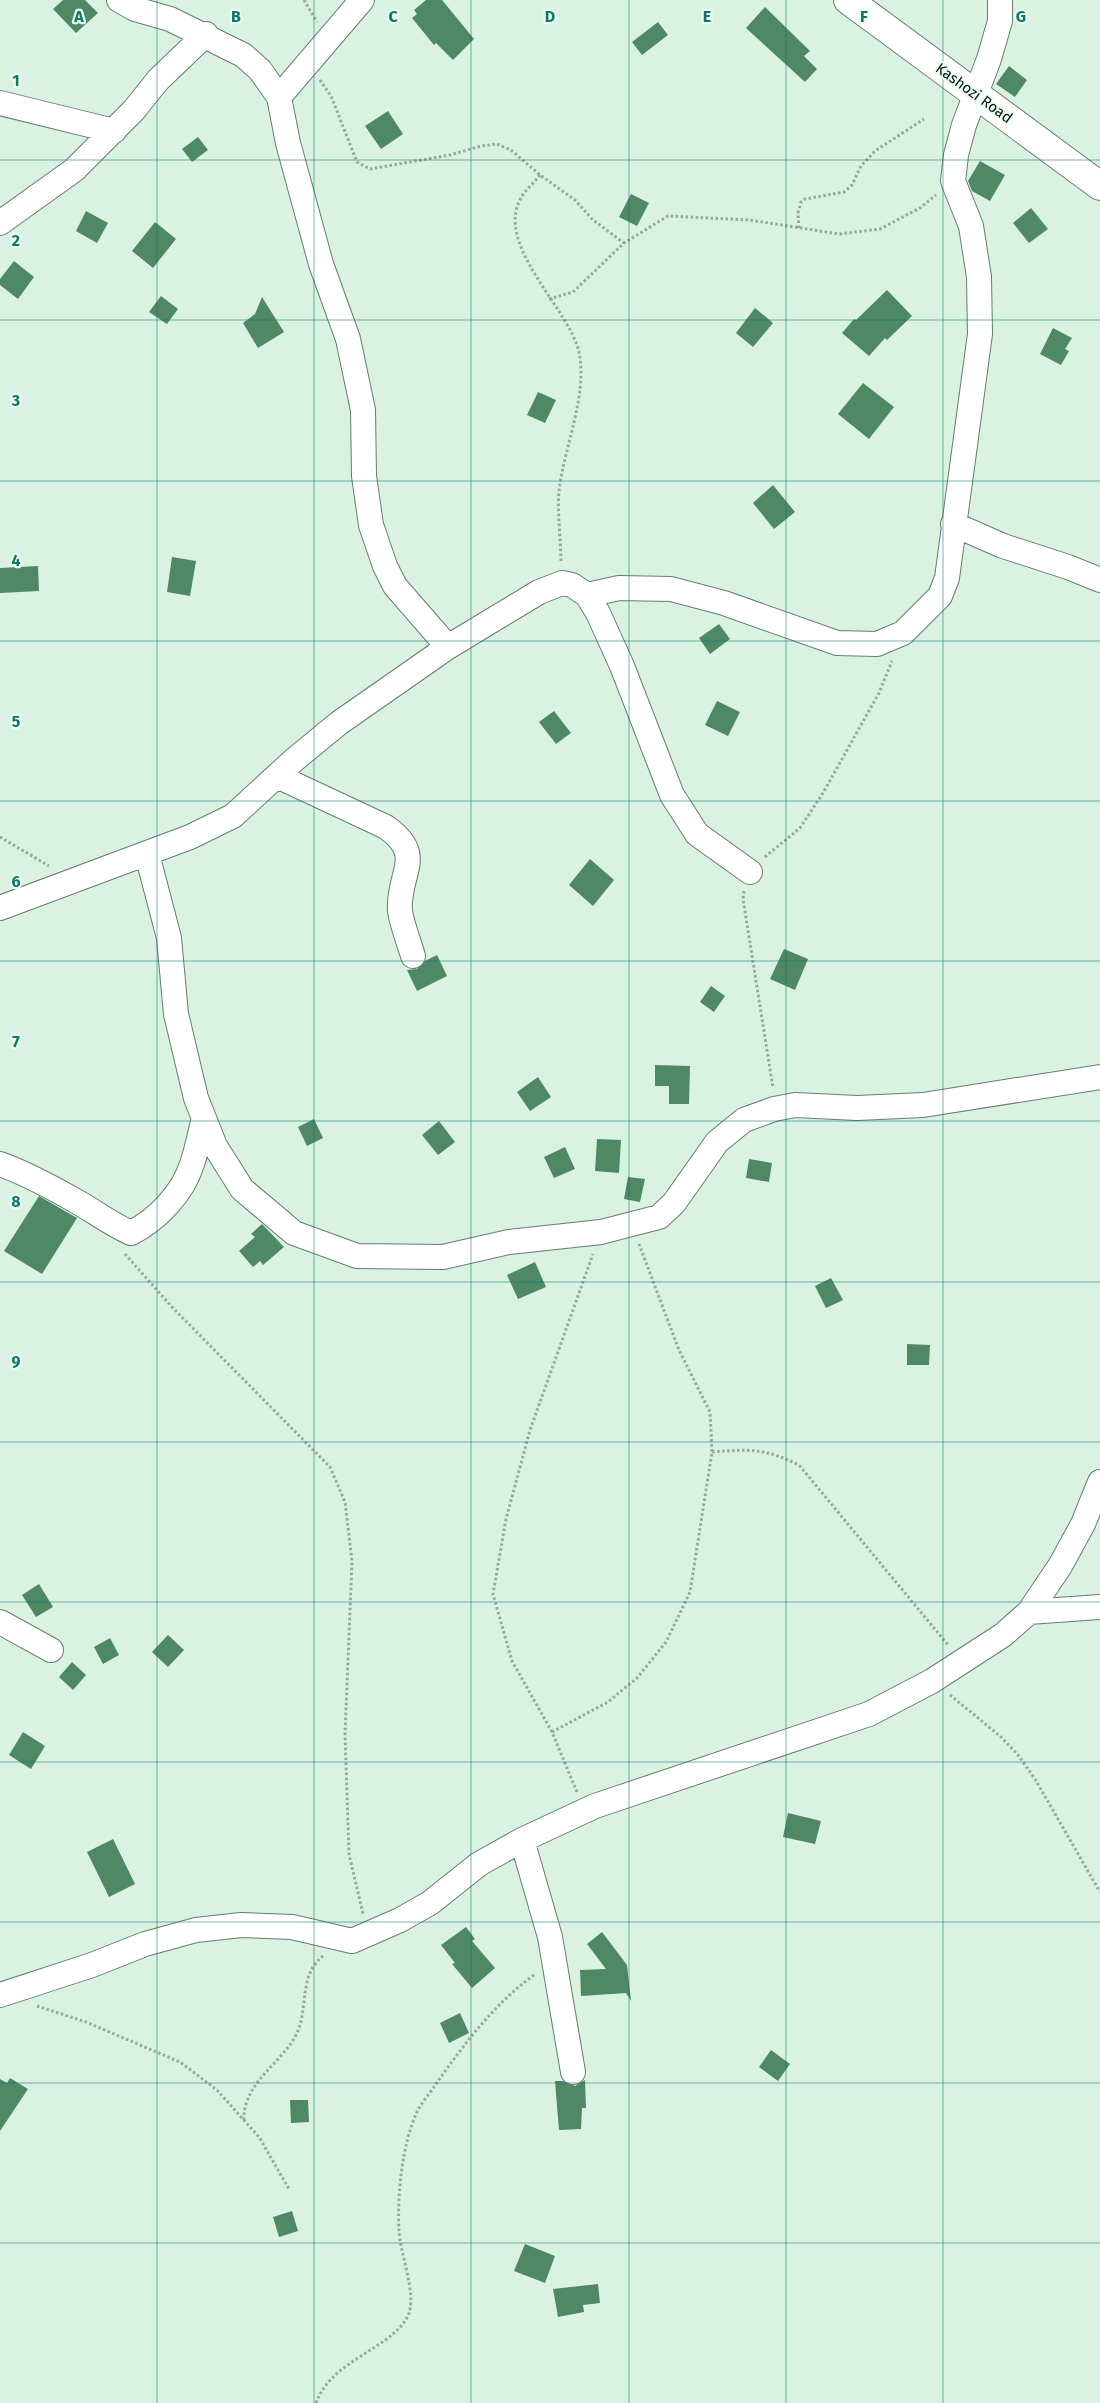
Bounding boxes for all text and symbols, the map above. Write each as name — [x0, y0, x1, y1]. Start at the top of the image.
text: A — [73, 7, 84, 26]
text: B — [231, 7, 241, 26]
text: C — [388, 7, 398, 26]
text: D — [545, 7, 555, 26]
text: E — [703, 7, 711, 26]
text: F — [860, 7, 868, 26]
text: G — [1016, 7, 1026, 26]
street label: Kashozi Road — [932, 59, 1016, 127]
text: 1 — [12, 71, 20, 90]
text: 2 — [12, 231, 20, 250]
text: 3 — [11, 391, 20, 410]
text: 4 — [11, 551, 21, 570]
text: 5 — [12, 712, 21, 731]
text: 6 — [11, 872, 21, 891]
text: 7 — [12, 1032, 20, 1051]
text: 8 — [11, 1192, 21, 1211]
text: 9 — [12, 1352, 21, 1371]

